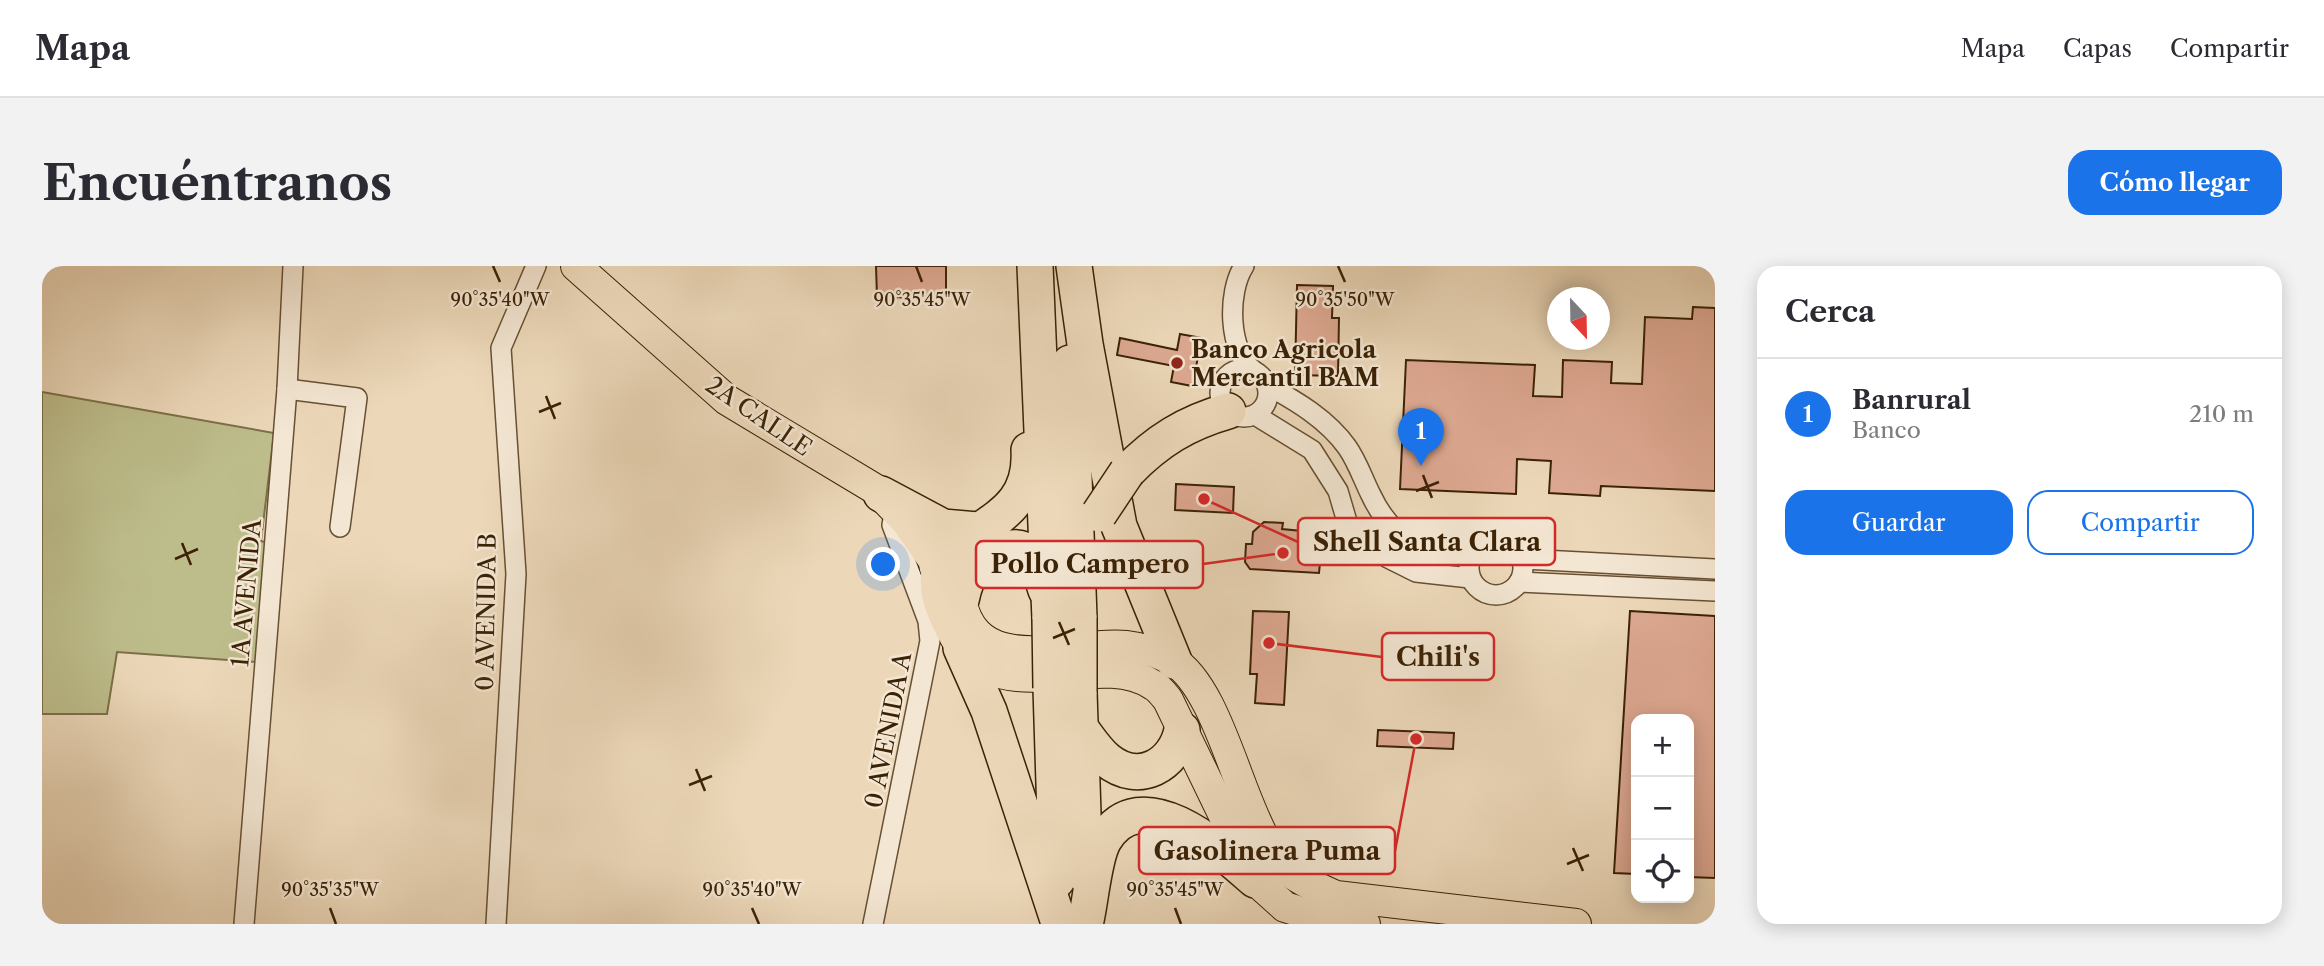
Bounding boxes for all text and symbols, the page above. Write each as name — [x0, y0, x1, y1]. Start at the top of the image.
text: Mapa — [35, 28, 130, 69]
text: Mapa — [1961, 34, 2025, 63]
text: Capas — [2063, 34, 2132, 63]
text: Compartir — [2170, 34, 2289, 63]
button: Cómo llegar — [2068, 150, 2282, 215]
text: Encuéntranos — [42, 152, 392, 213]
north arrow — [1547, 287, 1610, 350]
text: 90°35'40"W — [451, 289, 551, 311]
text: 90°35'45"W — [873, 289, 972, 311]
text: 90°35'50"W — [1295, 289, 1396, 311]
text: Cerca — [1785, 293, 1875, 330]
place label: Banco Agricola Mercantil BAM — [1191, 335, 1379, 392]
marker: Banco Agricola Mercantil BAM — [1169, 355, 1185, 371]
street label: 2A CALLE — [701, 370, 817, 462]
text: Banrural — [1852, 384, 1971, 416]
text: 1 — [1803, 400, 1813, 428]
text: 210 m — [2189, 400, 2254, 428]
pin: 1 — [1398, 408, 1444, 466]
text: Banco — [1852, 416, 1921, 444]
button: Guardar — [1785, 490, 2013, 555]
button: Compartir — [2027, 490, 2254, 555]
street label: 1A AVENIDA — [225, 517, 267, 668]
callout: Shell Santa Clara — [1298, 518, 1555, 565]
text: Shell Santa Clara — [1313, 526, 1542, 558]
street label: 0 AVENIDA B — [470, 533, 502, 691]
callout: Pollo Campero — [976, 541, 1203, 588]
your location — [866, 547, 900, 581]
text: Pollo Campero — [991, 548, 1189, 580]
callout: Chili's — [1382, 633, 1494, 680]
text: Chili's — [1396, 641, 1480, 673]
street label: 0 AVENIDA A — [859, 649, 918, 810]
map controls — [1631, 714, 1694, 903]
button: + — [1631, 714, 1694, 777]
button: − — [1631, 777, 1694, 840]
callout: Gasolinera Puma — [1139, 827, 1395, 874]
text: Gasolinera Puma — [1153, 835, 1382, 867]
button: locate — [1631, 840, 1694, 903]
text: 90°35'35"W — [281, 879, 380, 901]
text: 90°35'40"W — [703, 879, 803, 901]
text: 90°35'45"W — [1126, 879, 1225, 901]

